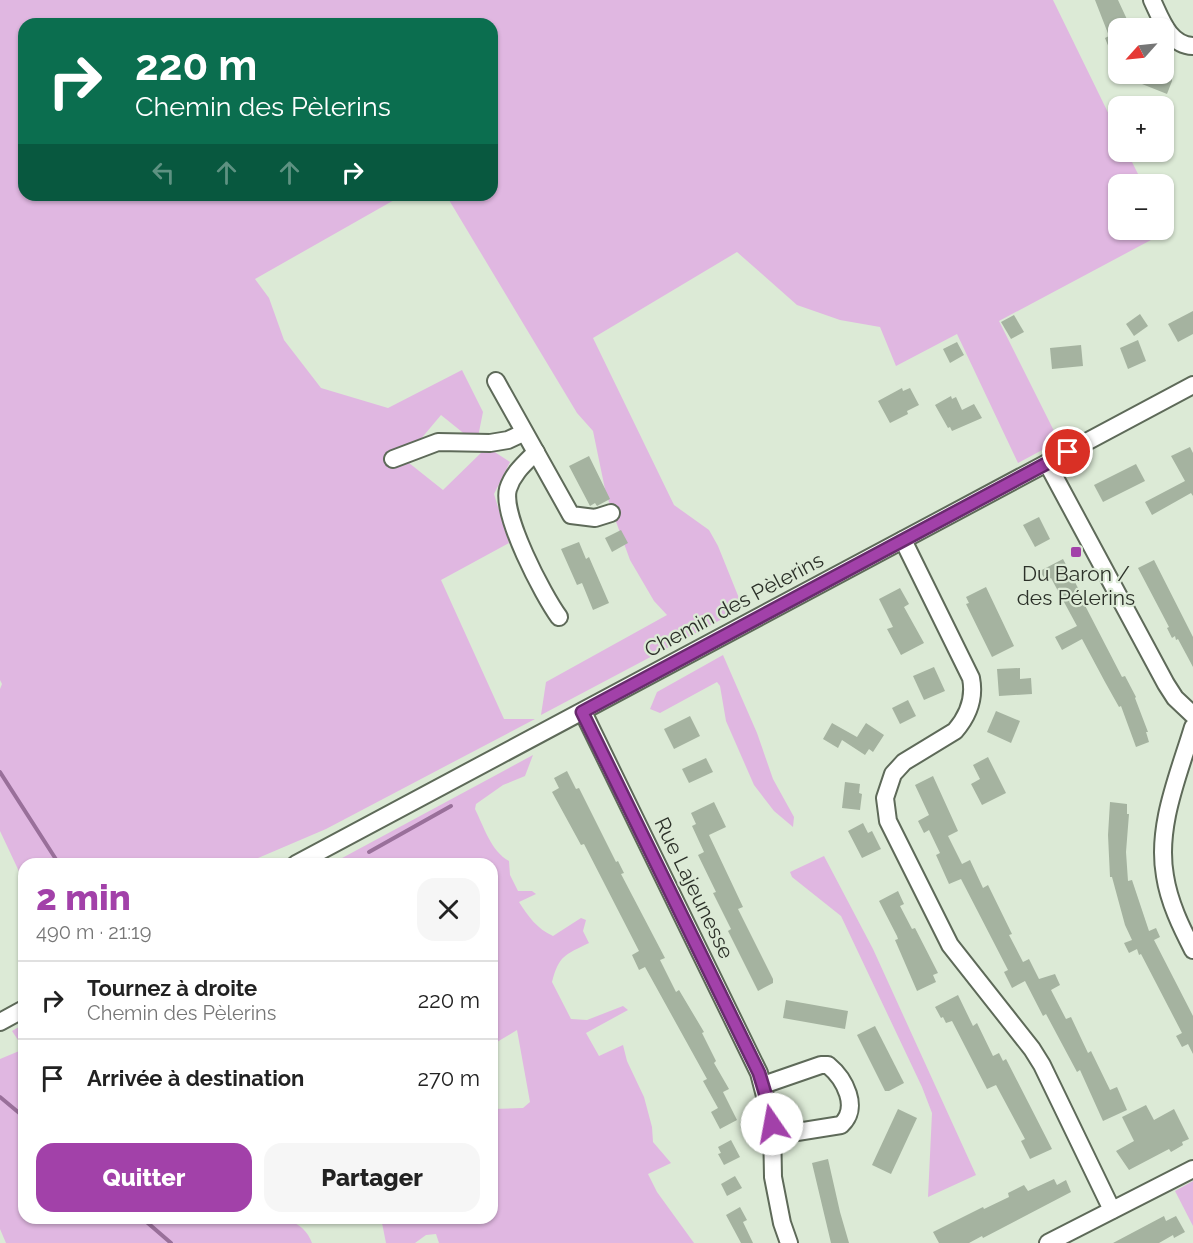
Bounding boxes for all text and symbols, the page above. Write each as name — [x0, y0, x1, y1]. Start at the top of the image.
north arrow — [1108, 18, 1174, 84]
map controls — [1108, 18, 1174, 240]
text: 220 m — [135, 41, 257, 90]
icon: right — [36, 42, 114, 120]
text: Chemin des Pèlerins — [135, 91, 391, 122]
button: + — [1108, 96, 1174, 162]
icon: left — [147, 156, 180, 189]
icon: ahead — [210, 156, 243, 189]
icon: ahead — [273, 156, 306, 189]
icon: right — [336, 156, 369, 189]
button: − — [1108, 174, 1174, 240]
pin — [1042, 426, 1093, 477]
icon: arrive — [1051, 435, 1084, 468]
marker: Du Baron / des Pélerins — [1069, 545, 1083, 559]
street label: Chemin des Pèlerins — [640, 547, 827, 662]
place label: Du Baron / des Pélerins — [1017, 561, 1135, 610]
street label: Rue Lajeunesse — [649, 813, 739, 963]
text: 2 min — [36, 876, 131, 918]
button: close — [417, 878, 480, 941]
text: 490 m · 21:19 — [36, 920, 151, 944]
text: Tournez à droite — [87, 975, 257, 1001]
icon: right — [36, 984, 69, 1017]
text: 220 m — [418, 987, 480, 1013]
text: Chemin des Pèlerins — [87, 1001, 276, 1025]
icon: arrive — [36, 1062, 69, 1095]
text: Arrivée à destination — [87, 1065, 304, 1091]
text: 270 m — [418, 1065, 480, 1091]
position arrow — [740, 1092, 804, 1156]
button: Quitter — [36, 1143, 252, 1212]
button: Partager — [264, 1143, 480, 1212]

